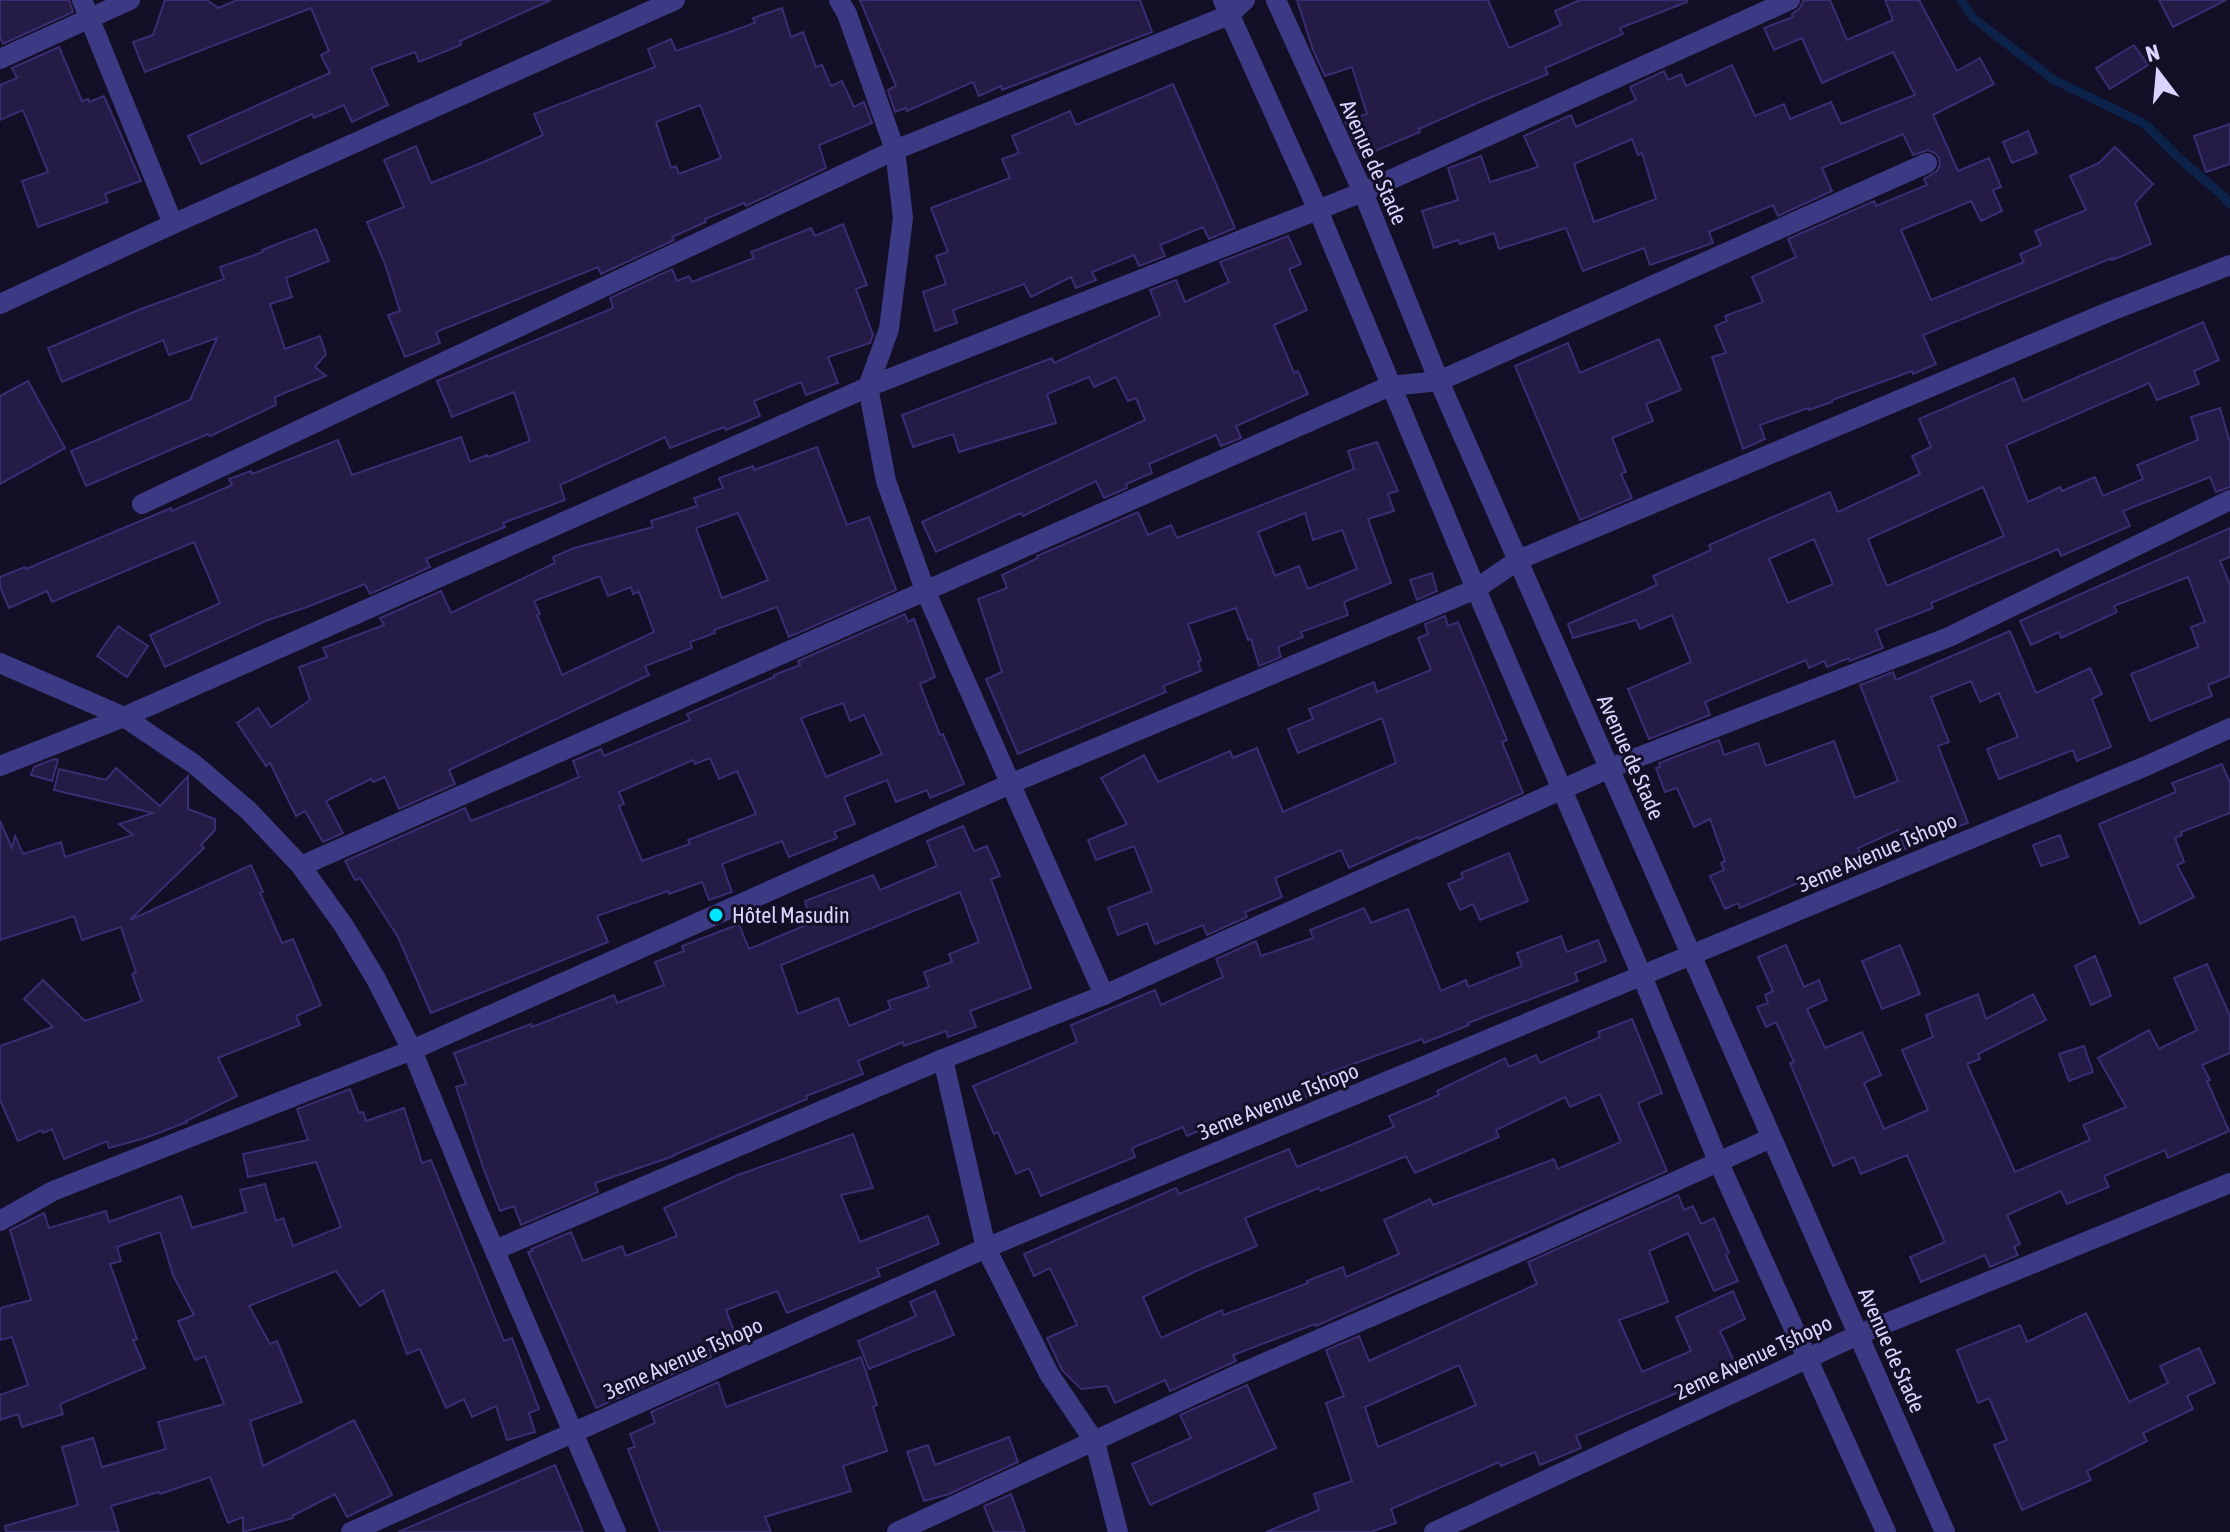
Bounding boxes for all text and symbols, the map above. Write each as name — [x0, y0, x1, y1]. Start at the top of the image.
north arrow — [2118, 32, 2198, 112]
text: N — [2143, 38, 2162, 67]
street label: Avenue de Stade — [1335, 96, 1413, 228]
street label: Avenue de Stade — [1592, 691, 1670, 823]
street label: 3eme Avenue Tshopo — [1793, 807, 1961, 897]
place label: Hôtel Masudin — [732, 902, 850, 928]
marker: Hôtel Masudin — [707, 906, 725, 924]
street label: 3eme Avenue Tshopo — [1194, 1057, 1362, 1145]
street label: Avenue de Stade — [1853, 1284, 1931, 1416]
street label: 2eme Avenue Tshopo — [1670, 1309, 1836, 1405]
street label: 3eme Avenue Tshopo — [600, 1311, 766, 1405]

